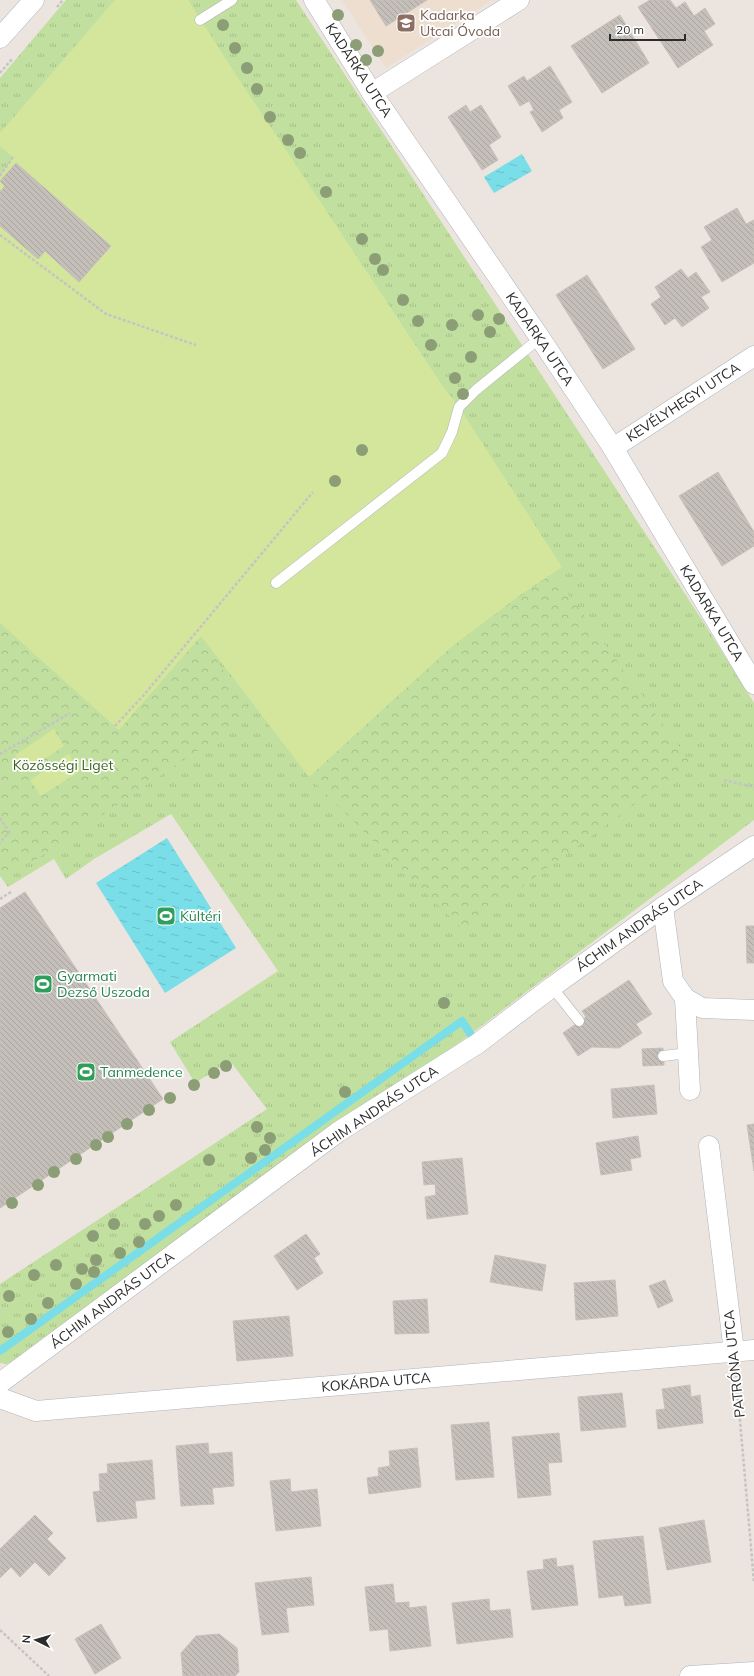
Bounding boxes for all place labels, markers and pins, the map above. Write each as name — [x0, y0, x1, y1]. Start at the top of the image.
place label: Kadarka Utcai Óvoda — [420, 6, 500, 40]
school or university icon: Kadarka Utcai Óvoda — [395, 12, 417, 34]
sports icon: Kültéri — [155, 905, 177, 927]
place label: Kültéri — [180, 907, 221, 925]
place label: Gyarmati Dezső Uszoda — [57, 967, 150, 1001]
sports icon: Gyarmati Dezső Uszoda — [32, 973, 54, 995]
sports icon: Tanmedence — [75, 1061, 97, 1083]
place label: Tanmedence — [100, 1063, 183, 1081]

